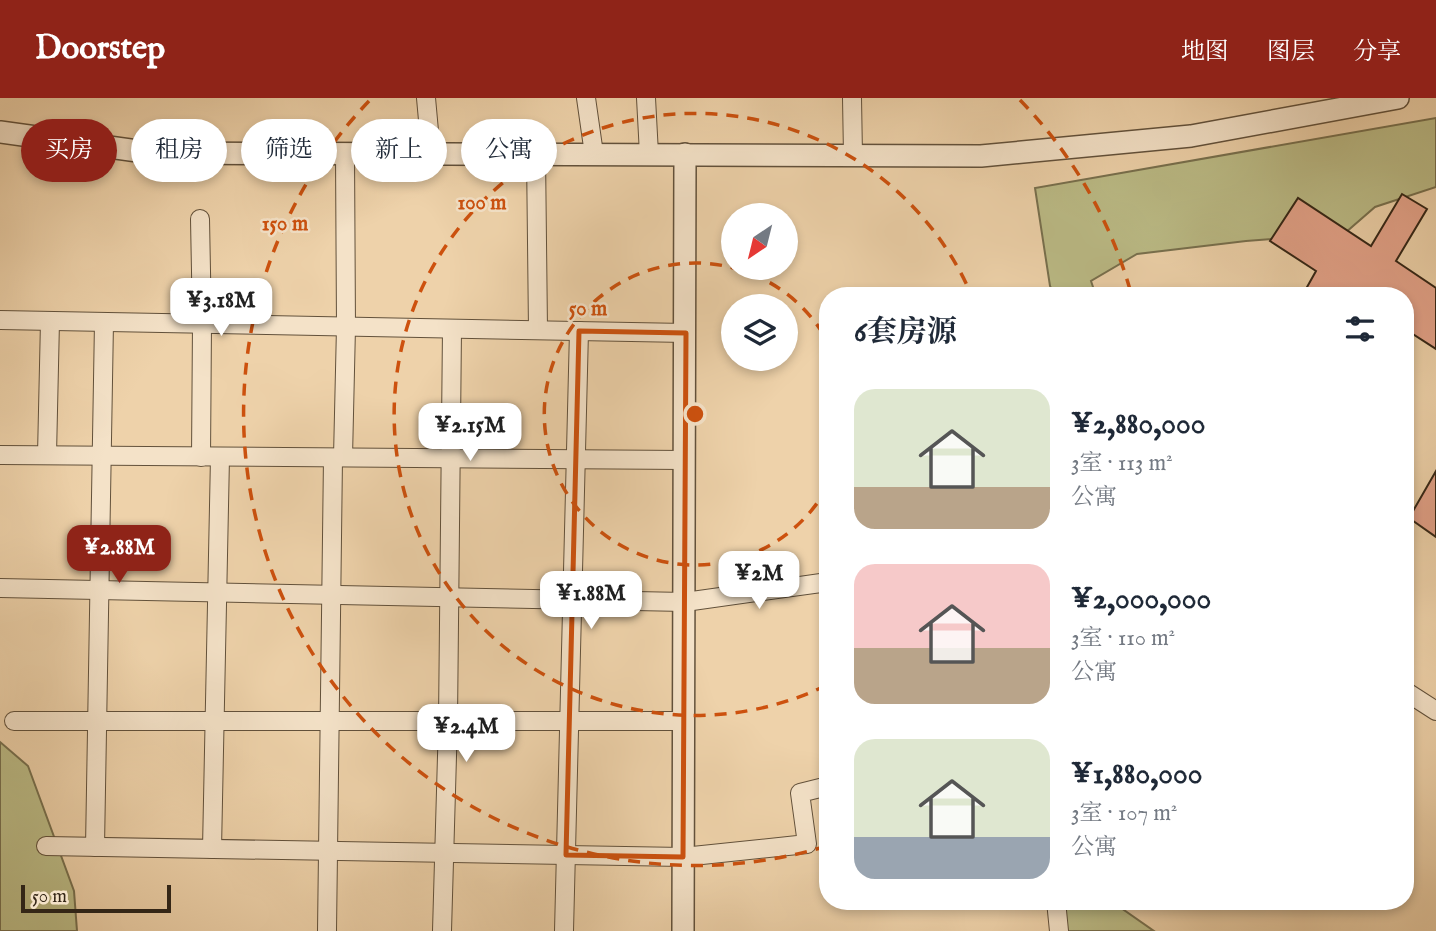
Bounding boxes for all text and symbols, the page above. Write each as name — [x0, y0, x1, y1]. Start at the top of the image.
text: Doorstep — [35, 28, 165, 70]
text: 地图 — [1181, 37, 1229, 68]
text: 图层 — [1267, 37, 1315, 68]
text: 分享 — [1353, 37, 1401, 68]
chip: 买房 — [21, 119, 117, 182]
chip: 租房 — [131, 119, 227, 182]
chip: 筛选 — [241, 119, 337, 182]
chip: 新上 — [351, 119, 447, 182]
chip: 公寓 — [461, 119, 557, 182]
text: 100 m — [457, 190, 507, 217]
north arrow — [721, 203, 798, 280]
map controls — [721, 203, 798, 371]
text: 150 m — [262, 211, 309, 238]
pin: ¥3.18M — [164, 278, 278, 338]
text: ¥3.18M — [186, 286, 256, 315]
button: layers — [721, 294, 798, 371]
text: 50 m — [569, 296, 608, 323]
icon: filters — [1341, 310, 1379, 348]
text: 6套房源 — [854, 314, 957, 352]
centre of rings — [683, 402, 707, 426]
pin: ¥2.15M — [413, 404, 527, 463]
text: ¥2,880,000 — [1071, 406, 1205, 444]
text: ¥2.15M — [434, 411, 506, 440]
icon: home — [910, 417, 994, 501]
text: 3室 · 113 m² — [1071, 449, 1173, 478]
text: 公寓 — [1071, 483, 1117, 512]
pin: ¥2.88M — [62, 526, 176, 585]
text: ¥2.88M — [83, 533, 155, 562]
pin: ¥2M — [725, 552, 793, 611]
text: ¥2M — [734, 559, 784, 588]
pin: ¥1.88M — [534, 572, 648, 631]
text: ¥1.88M — [556, 579, 626, 608]
text: ¥2,000,000 — [1071, 581, 1211, 619]
icon: home — [910, 592, 994, 676]
text: 3室 · 110 m² — [1071, 624, 1175, 653]
text: 公寓 — [1071, 658, 1117, 687]
pin: ¥2.4M — [417, 704, 515, 764]
text: ¥2.4M — [433, 712, 499, 741]
text: ¥1,880,000 — [1071, 756, 1202, 794]
icon: home — [910, 767, 994, 851]
text: 3室 · 107 m² — [1071, 799, 1177, 828]
text: 公寓 — [1071, 833, 1117, 862]
scale bar — [21, 882, 172, 914]
text: 50 m — [32, 885, 67, 909]

